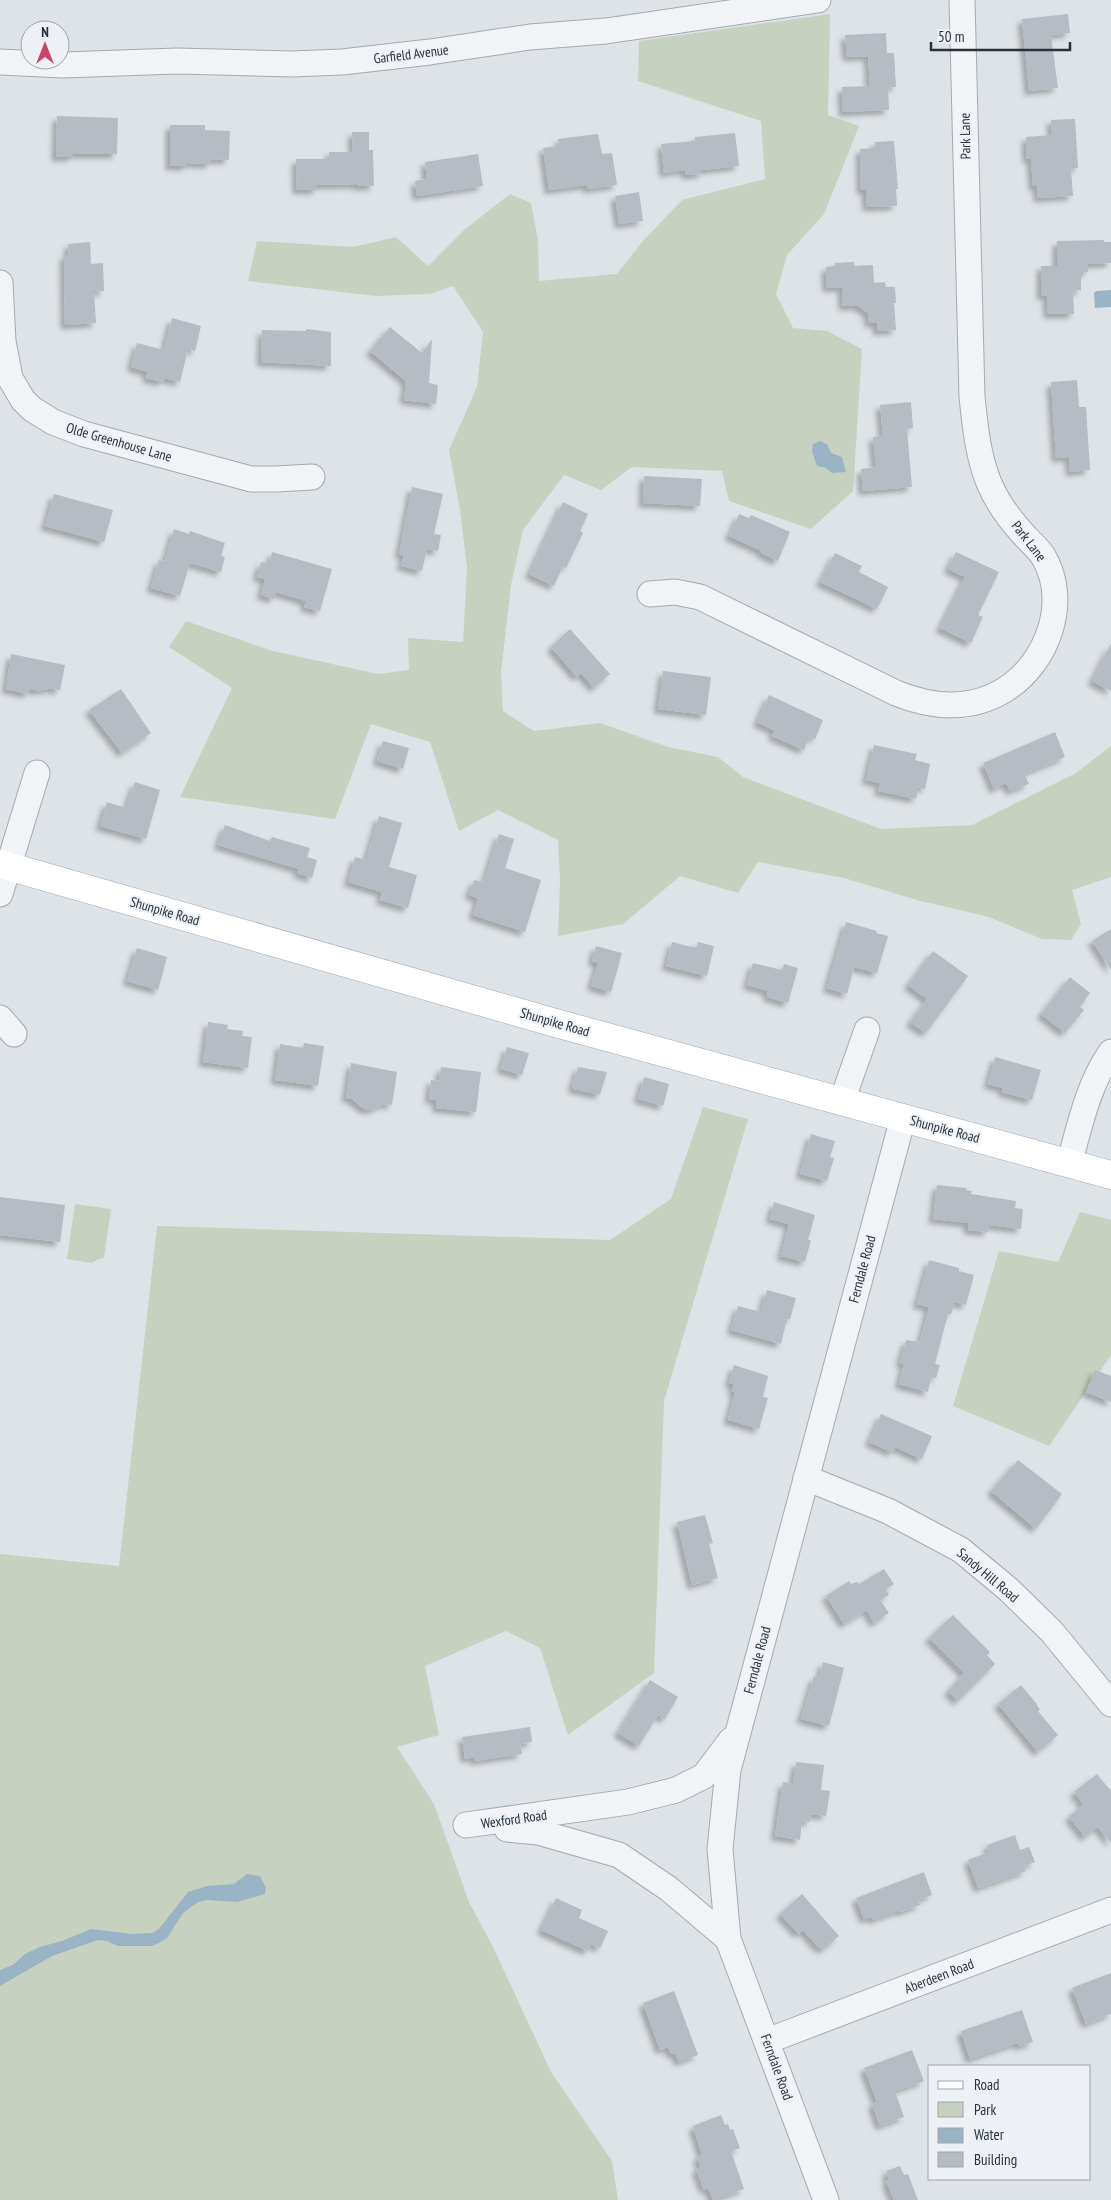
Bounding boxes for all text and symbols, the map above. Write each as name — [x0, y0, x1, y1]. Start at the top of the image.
north arrow — [20, 20, 70, 70]
scale bar — [931, 20, 1070, 52]
text: N — [41, 23, 49, 41]
text: 50 m — [938, 27, 964, 46]
street label: Garfield Avenue — [372, 40, 450, 68]
street label: Park Lane — [956, 112, 974, 159]
street label: Olde Greenhouse Lane — [64, 418, 174, 466]
street label: Park Lane — [1008, 517, 1051, 565]
street label: Shunpike Road — [128, 893, 202, 929]
street label: Shunpike Road — [518, 1004, 592, 1040]
street label: Shunpike Road — [908, 1111, 982, 1147]
street label: Ferndale Road — [844, 1233, 880, 1305]
street label: Sandy Hill Road — [953, 1544, 1023, 1606]
street label: Ferndale Road — [739, 1624, 775, 1696]
street label: Wexford Road — [480, 1805, 548, 1833]
street label: Aberdeen Road — [902, 1955, 976, 1997]
street label: Ferndale Road — [757, 2031, 797, 2103]
legend — [928, 2065, 1091, 2180]
text: Road — [974, 2075, 1000, 2094]
text: Park — [974, 2100, 996, 2119]
text: Water — [974, 2125, 1005, 2144]
text: Building — [974, 2150, 1017, 2169]

